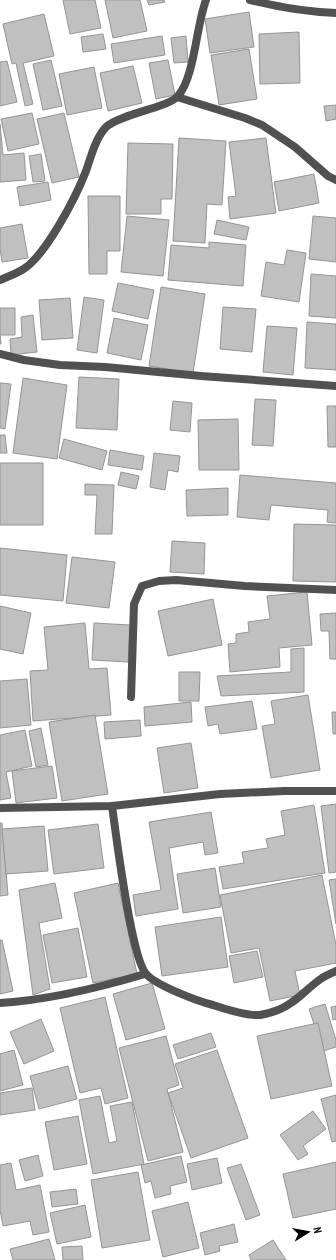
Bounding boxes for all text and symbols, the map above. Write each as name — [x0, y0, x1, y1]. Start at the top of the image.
north arrow — [288, 1212, 328, 1252]
text: N — [310, 1226, 325, 1234]

